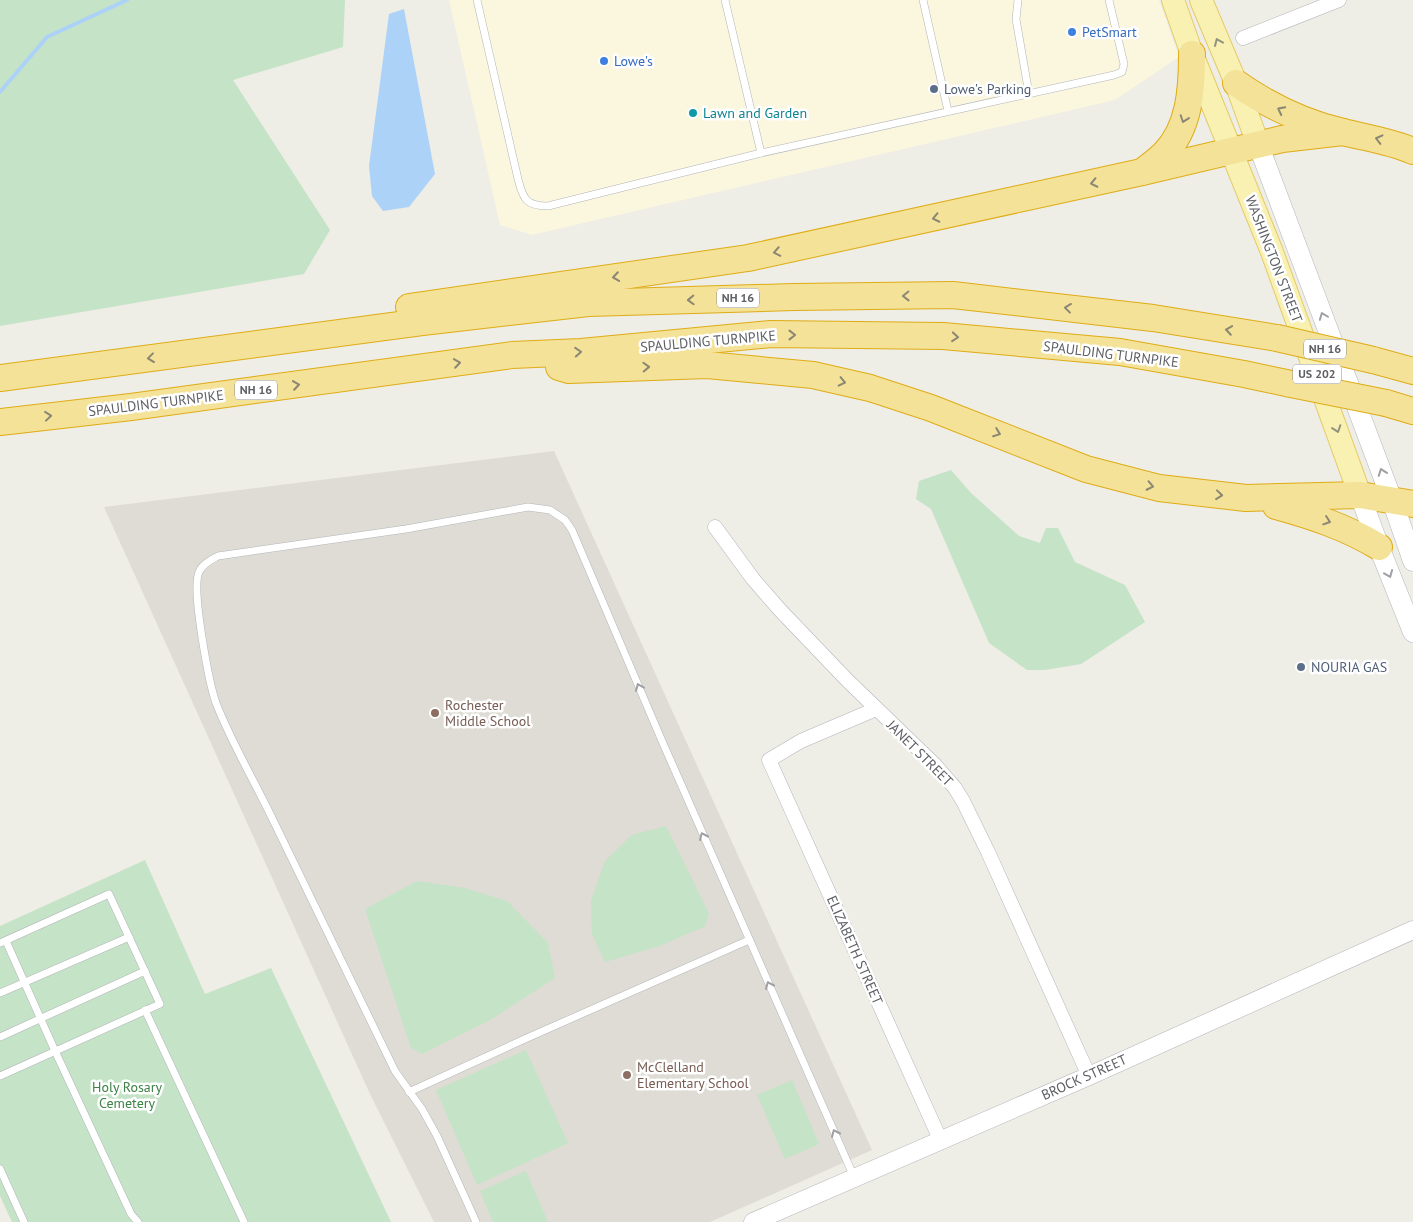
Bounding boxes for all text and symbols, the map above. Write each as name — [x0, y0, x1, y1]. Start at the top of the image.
place label: PetSmart — [1082, 23, 1137, 41]
marker: PetSmart — [1066, 26, 1078, 38]
one-way arrow — [1214, 38, 1225, 47]
place label: Lowe's — [614, 52, 653, 70]
marker: Lowe's — [598, 55, 610, 67]
place label: Lowe's Parking — [944, 80, 1031, 98]
marker: Lowe's Parking — [928, 83, 940, 95]
place label: Lawn and Garden — [703, 104, 807, 122]
one-way arrow — [1277, 106, 1286, 116]
marker: Lawn and Garden — [687, 107, 699, 119]
one-way arrow — [1180, 114, 1190, 123]
one-way arrow — [1374, 134, 1383, 145]
one-way arrow — [1090, 177, 1099, 188]
street label: WASHINGTON STREET — [1242, 193, 1307, 325]
one-way arrow — [931, 212, 940, 223]
one-way arrow — [772, 247, 781, 257]
one-way arrow — [612, 271, 620, 282]
road number: NH 16 — [717, 288, 759, 308]
one-way arrow — [902, 291, 910, 301]
one-way arrow — [687, 295, 694, 305]
one-way arrow — [1063, 303, 1072, 313]
one-way arrow — [1319, 312, 1329, 321]
street label: SPAULDING TURNPIKE — [639, 326, 777, 356]
one-way arrow — [1224, 326, 1233, 336]
one-way arrow — [789, 329, 797, 340]
one-way arrow — [951, 331, 959, 342]
street label: SPAULDING TURNPIKE — [1042, 337, 1180, 371]
road number: NH 16 — [1304, 339, 1346, 358]
one-way arrow — [574, 346, 582, 357]
one-way arrow — [146, 352, 154, 363]
one-way arrow — [454, 358, 462, 369]
one-way arrow — [643, 362, 651, 372]
road number: US 202 — [1293, 364, 1341, 384]
one-way arrow — [838, 376, 847, 387]
road number: NH 16 — [235, 380, 277, 400]
one-way arrow — [293, 380, 301, 391]
street label: SPAULDING TURNPIKE — [87, 386, 225, 420]
one-way arrow — [45, 411, 53, 422]
one-way arrow — [1331, 425, 1341, 433]
one-way arrow — [992, 427, 1000, 437]
one-way arrow — [1378, 468, 1388, 477]
one-way arrow — [1145, 480, 1154, 491]
one-way arrow — [1215, 489, 1223, 500]
one-way arrow — [1322, 515, 1330, 525]
one-way arrow — [1383, 569, 1394, 578]
place label: NOURIA GAS — [1311, 658, 1387, 676]
marker: NOURIA GAS — [1295, 661, 1307, 673]
one-way arrow — [634, 683, 645, 692]
place label: Rochester Middle School — [445, 696, 530, 730]
marker: Rochester Middle School — [429, 707, 441, 719]
street label: JANET STREET — [882, 715, 957, 790]
one-way arrow — [699, 832, 710, 841]
street label: ELIZABETH STREET — [823, 893, 887, 1007]
one-way arrow — [764, 981, 775, 990]
street label: BROCK STREET — [1038, 1050, 1130, 1104]
place label: McClelland Elementary School — [637, 1058, 749, 1092]
marker: McClelland Elementary School — [621, 1069, 633, 1081]
park label: Holy Rosary Cemetery — [92, 1078, 162, 1112]
one-way arrow — [830, 1129, 841, 1138]

